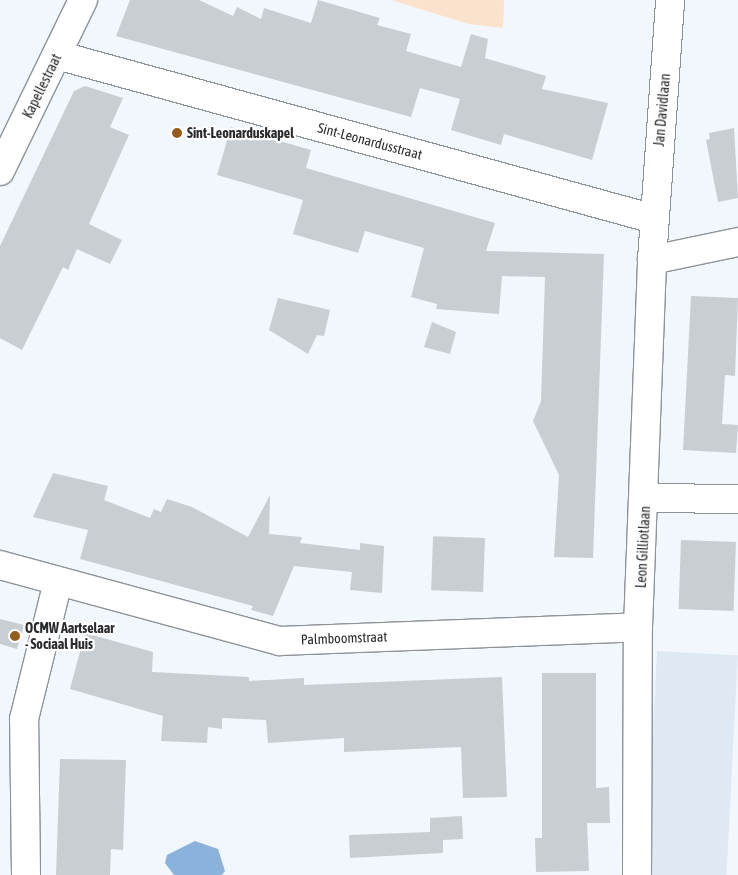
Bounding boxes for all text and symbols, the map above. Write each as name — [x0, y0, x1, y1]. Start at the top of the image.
street label: Kapellestraat — [19, 51, 65, 121]
street label: Jan Davidlaan — [650, 73, 674, 147]
street label: Sint-Leonardusstraat — [316, 119, 424, 163]
place label: Sint-Leonarduskapel — [187, 125, 294, 141]
marker: Sint-Leonarduskapel — [171, 127, 183, 139]
street label: Leon Gilliotlaan — [632, 505, 654, 589]
place label: OCMW Aartselaar - Sociaal Huis — [25, 620, 114, 652]
street label: Palmboomstraat — [300, 628, 388, 648]
marker: OCMW Aartselaar - Sociaal Huis — [9, 630, 21, 642]

